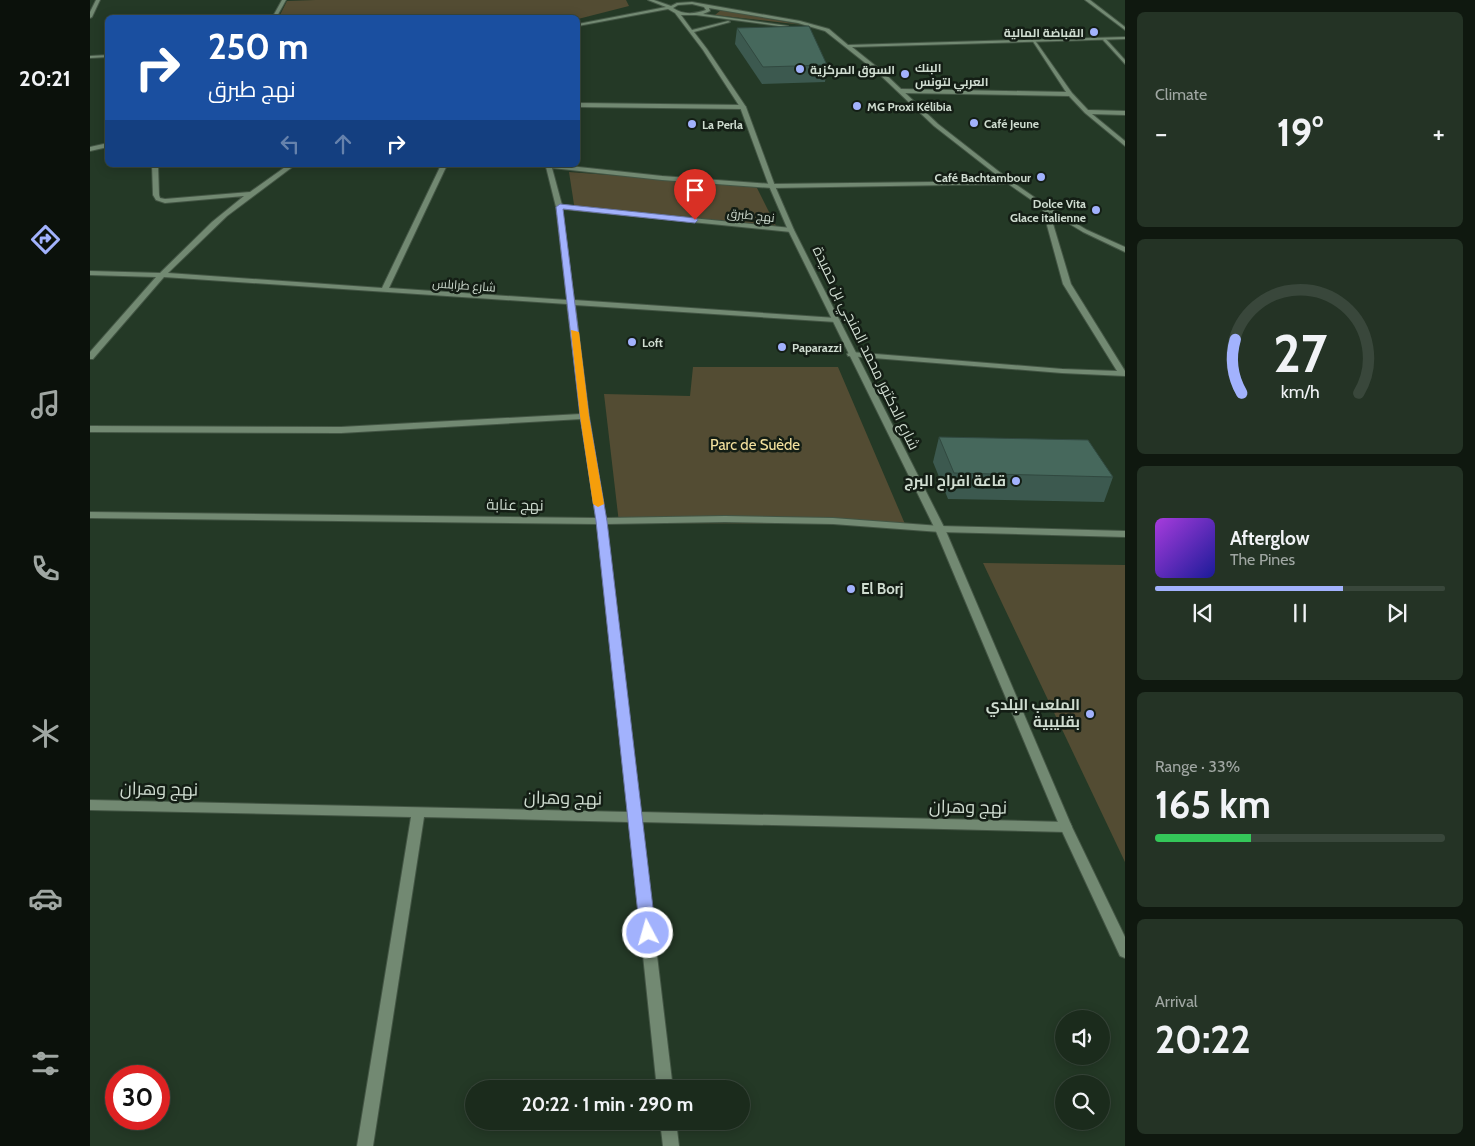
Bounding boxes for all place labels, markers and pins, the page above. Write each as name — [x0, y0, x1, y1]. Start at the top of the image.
place label: القباضة المالية — [1004, 25, 1084, 40]
marker: القباضة المالية — [1088, 26, 1100, 38]
place label: البنك العربي لتونس — [915, 60, 988, 92]
place label: السوق المركزية — [810, 62, 895, 78]
marker: السوق المركزية — [794, 63, 806, 75]
marker: البنك العربي لتونس — [899, 68, 911, 80]
place label: MG Proxi Kélibia — [867, 99, 952, 114]
marker: MG Proxi Kélibia — [851, 100, 863, 112]
place label: Café Jeune — [984, 116, 1039, 131]
place label: La Perla — [702, 117, 743, 132]
marker: Café Jeune — [968, 117, 980, 129]
marker: La Perla — [686, 118, 698, 130]
pin — [674, 169, 716, 220]
place label: Café Bachtambour — [935, 170, 1031, 185]
marker: Café Bachtambour — [1035, 171, 1047, 183]
place label: Dolce Vita Glace italienne — [1010, 196, 1086, 225]
marker: Dolce Vita Glace italienne — [1090, 204, 1102, 216]
place label: Loft — [642, 335, 663, 350]
marker: Loft — [626, 336, 638, 348]
place label: Paparazzi — [792, 340, 842, 355]
marker: Paparazzi — [776, 341, 788, 353]
place label: قاعة افراح البرج — [904, 472, 1006, 491]
marker: قاعة افراح البرج — [1010, 475, 1022, 487]
place label: El Borj — [861, 580, 903, 598]
marker: El Borj — [845, 583, 857, 595]
place label: الملعب البلدي بقليبية — [986, 696, 1080, 731]
marker: الملعب البلدي بقليبية — [1084, 708, 1096, 720]

